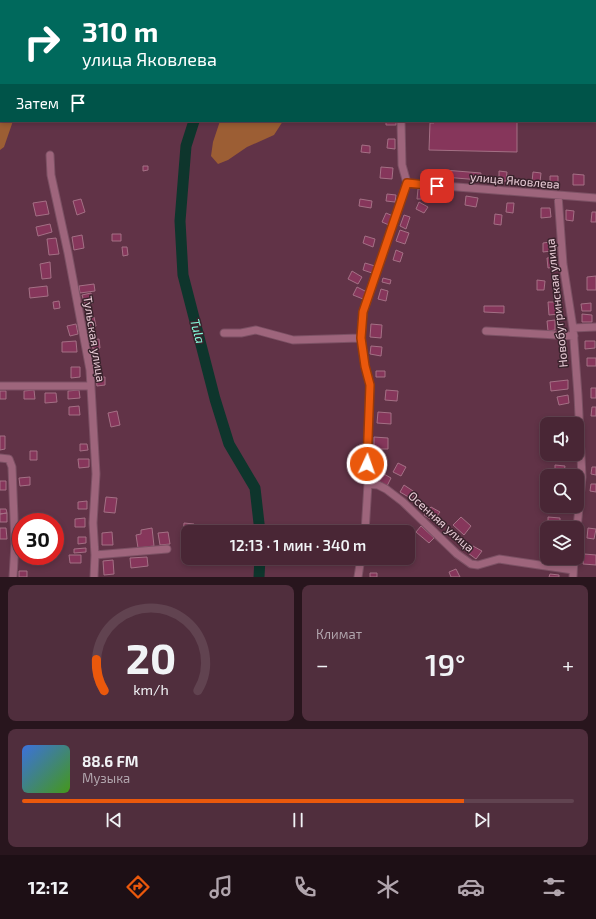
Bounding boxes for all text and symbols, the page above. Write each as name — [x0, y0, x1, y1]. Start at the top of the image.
text: 310 m — [82, 14, 158, 48]
icon: right — [16, 16, 68, 68]
text: улица Яковлева — [82, 48, 217, 70]
icon: arrive — [67, 92, 89, 114]
text: Затем — [16, 94, 59, 112]
pin — [420, 169, 454, 203]
street label: улица Яковлева — [470, 169, 560, 192]
icon: arrive — [426, 175, 448, 197]
street label: Новобугринская улица — [542, 238, 571, 368]
street label: Тульская улица — [80, 295, 109, 383]
water label: Tula — [187, 317, 209, 345]
map controls — [540, 417, 584, 565]
button: sound — [540, 417, 584, 461]
position arrow — [346, 443, 388, 485]
button: search — [540, 469, 584, 513]
street label: Осенняя улица — [405, 488, 477, 555]
speed limit sign: 30 — [12, 513, 64, 565]
button: layers — [540, 521, 584, 565]
text: 12:13 · 1 мин · 340 m — [230, 536, 366, 554]
text: Климат — [316, 626, 362, 642]
text: 20 — [126, 632, 176, 682]
text: 19° — [425, 646, 466, 682]
text: − — [316, 651, 329, 677]
text: + — [562, 651, 574, 677]
text: km/h — [133, 681, 169, 698]
text: 88.6 FM — [82, 752, 139, 770]
text: Музыка — [82, 770, 130, 786]
icon: previous — [103, 809, 125, 831]
icon: pause — [287, 809, 309, 831]
icon: next — [471, 809, 493, 831]
icon: directions — [124, 873, 152, 901]
icon: music — [207, 873, 235, 901]
icon: phone — [291, 873, 319, 901]
icon: climate — [374, 873, 402, 901]
icon: car — [457, 873, 485, 901]
icon: filters — [540, 873, 568, 901]
text: 12:12 — [28, 876, 69, 898]

